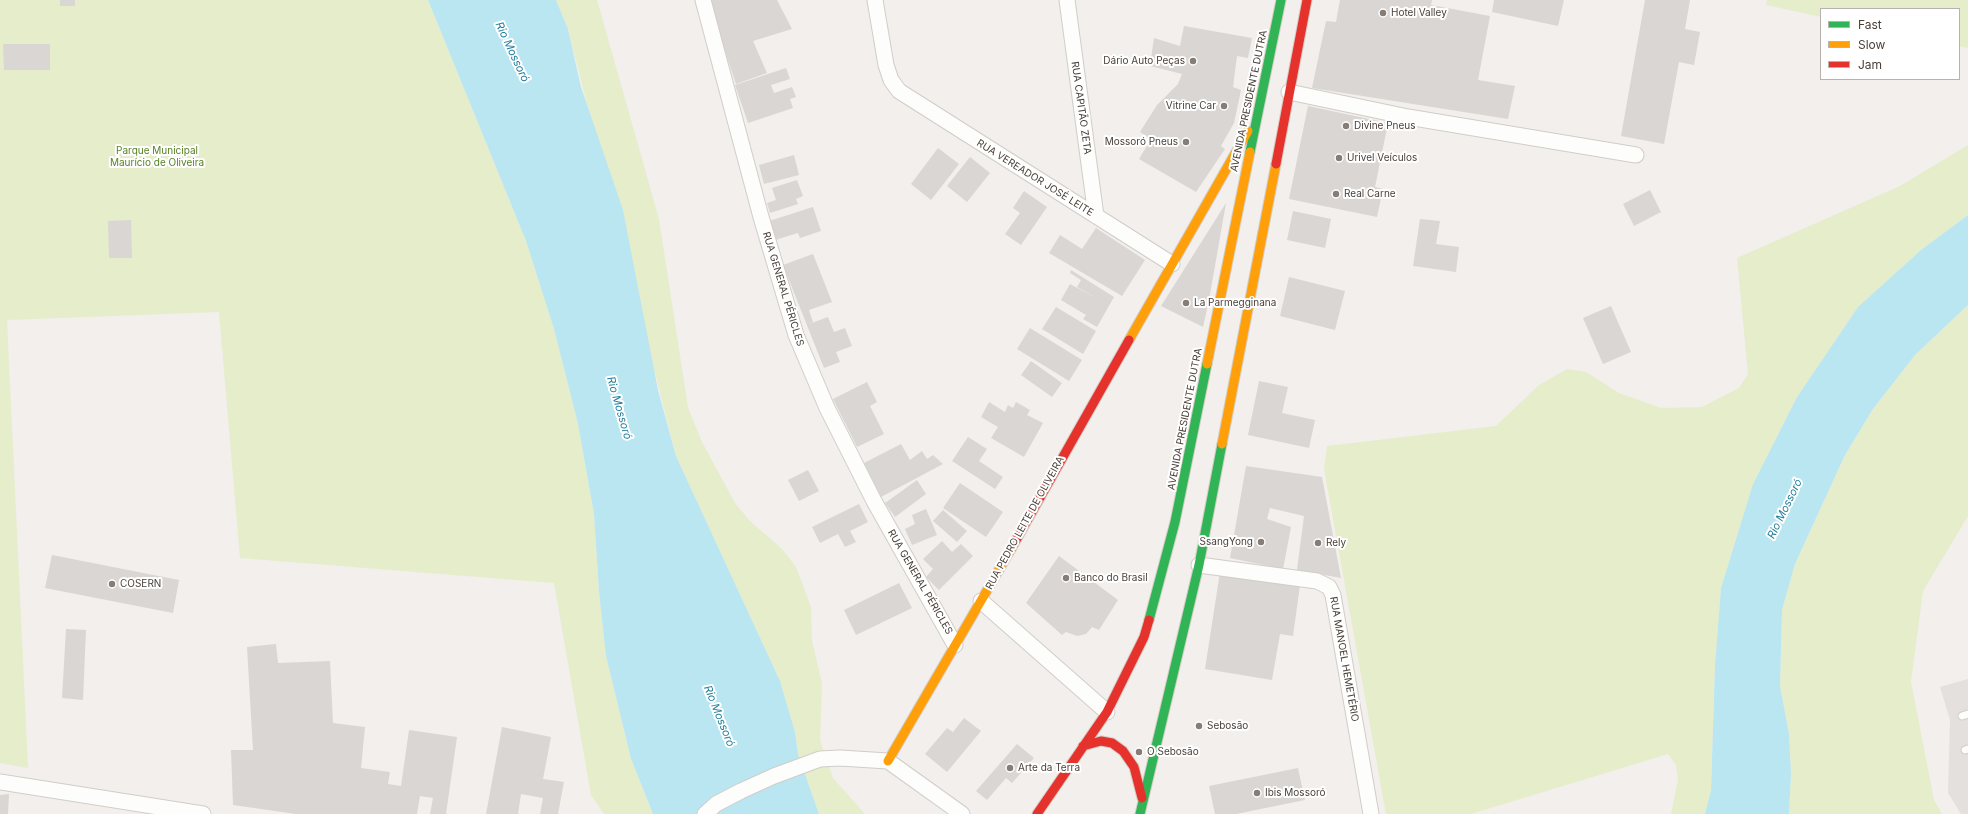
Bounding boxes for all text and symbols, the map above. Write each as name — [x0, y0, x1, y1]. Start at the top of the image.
place label: Hotel Valley — [1391, 7, 1447, 19]
marker: Hotel Valley — [1378, 8, 1388, 18]
legend — [1820, 8, 1960, 80]
text: Fast — [1858, 17, 1882, 32]
water label: Rio Mossoró — [492, 20, 532, 84]
street label: AVENIDA PRESIDENTE DUTRA — [1228, 29, 1270, 173]
text: Slow — [1858, 37, 1885, 52]
place label: Dário Auto Peças — [1103, 55, 1185, 67]
marker: Dário Auto Peças — [1188, 56, 1198, 66]
text: Jam — [1858, 57, 1882, 72]
street label: RUA CAPITÃO ZETA — [1069, 61, 1093, 155]
place label: Vitrine Car — [1166, 100, 1216, 112]
marker: Vitrine Car — [1219, 101, 1229, 111]
place label: Divine Pneus — [1354, 120, 1416, 132]
marker: Divine Pneus — [1341, 121, 1351, 131]
place label: Mossoró Pneus — [1105, 136, 1178, 148]
street label: RUA VEREADOR JOSÉ LEITE — [975, 137, 1095, 219]
marker: Mossoró Pneus — [1181, 137, 1191, 147]
park label: Parque Municipal Maurício de Oliveira — [110, 145, 204, 168]
place label: Urivel Veículos — [1347, 152, 1417, 164]
marker: Urivel Veículos — [1334, 153, 1344, 163]
place label: Real Carne — [1344, 188, 1396, 200]
marker: Real Carne — [1331, 189, 1341, 199]
street label: RUA GENERAL PÉRICLES — [760, 230, 806, 348]
place label: La Parmegginana — [1194, 297, 1276, 309]
marker: La Parmegginana — [1181, 298, 1191, 308]
street label: AVENIDA PRESIDENTE DUTRA — [1165, 347, 1205, 491]
water label: Rio Mossoró — [604, 375, 634, 441]
street label: RUA PEDRO LEITE DE OLIVEIRA — [983, 454, 1067, 592]
water label: Rio Mossoró — [1765, 477, 1805, 541]
street label: RUA GENERAL PÉRICLES — [885, 527, 955, 637]
place label: SsangYong — [1200, 536, 1253, 548]
marker: SsangYong — [1256, 537, 1266, 547]
place label: Rely — [1326, 537, 1346, 549]
marker: Rely — [1313, 538, 1323, 548]
place label: Banco do Brasil — [1074, 572, 1148, 584]
marker: Banco do Brasil — [1061, 573, 1071, 583]
place label: COSERN — [120, 578, 161, 590]
marker: COSERN — [107, 579, 117, 589]
street label: RUA MANOEL HEMETÉRIO — [1327, 596, 1361, 722]
water label: Rio Mossoró — [701, 684, 737, 748]
place label: Sebosão — [1207, 720, 1248, 732]
marker: Sebosão — [1194, 721, 1204, 731]
place label: O Sebosão — [1147, 746, 1199, 758]
marker: O Sebosão — [1134, 747, 1144, 757]
place label: Arte da Terra — [1018, 762, 1080, 774]
marker: Arte da Terra — [1005, 763, 1015, 773]
place label: Ibis Mossoró — [1265, 787, 1325, 799]
marker: Ibis Mossoró — [1252, 788, 1262, 798]

